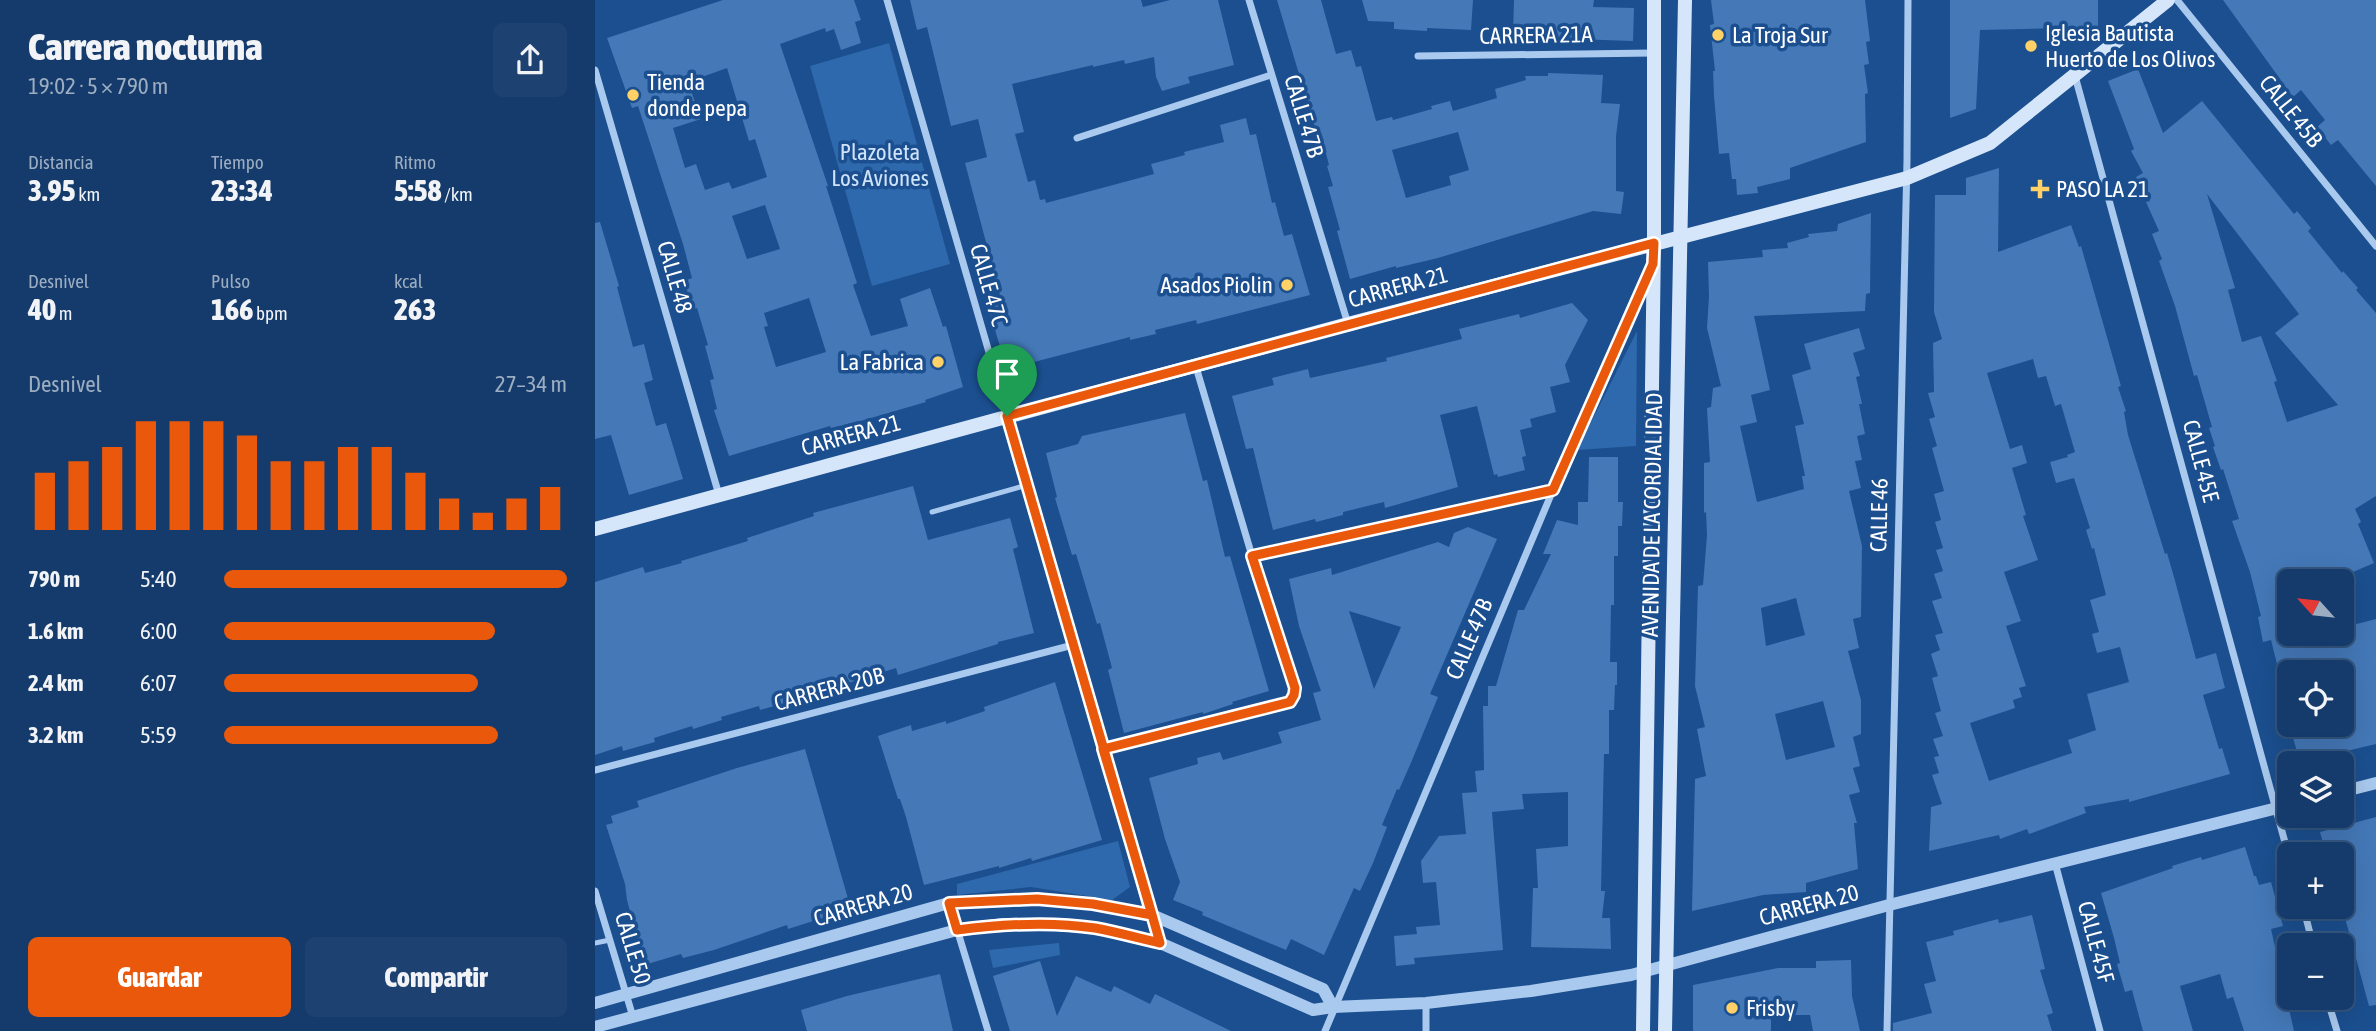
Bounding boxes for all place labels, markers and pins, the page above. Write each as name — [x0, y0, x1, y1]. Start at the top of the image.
place label: Iglesia Bautista Huerto de Los Olivos — [2045, 20, 2215, 72]
place label: La Troja Sur — [1732, 22, 1829, 48]
marker: La Troja Sur — [1710, 27, 1726, 43]
marker: Iglesia Bautista Huerto de Los Olivos — [2023, 38, 2039, 54]
place label: Tienda donde pepa — [647, 69, 747, 121]
marker: Tienda donde pepa — [625, 87, 641, 103]
place label: PASO LA 21 — [2056, 176, 2149, 202]
marker: PASO LA 21 — [2030, 179, 2050, 199]
place label: Asados Piolin — [1160, 272, 1273, 298]
marker: Asados Piolin — [1279, 277, 1295, 293]
pin — [977, 344, 1037, 416]
place label: La Fabrica — [840, 349, 924, 375]
marker: La Fabrica — [930, 354, 946, 370]
place label: Frisby — [1746, 995, 1795, 1021]
marker: Frisby — [1724, 1000, 1740, 1016]

